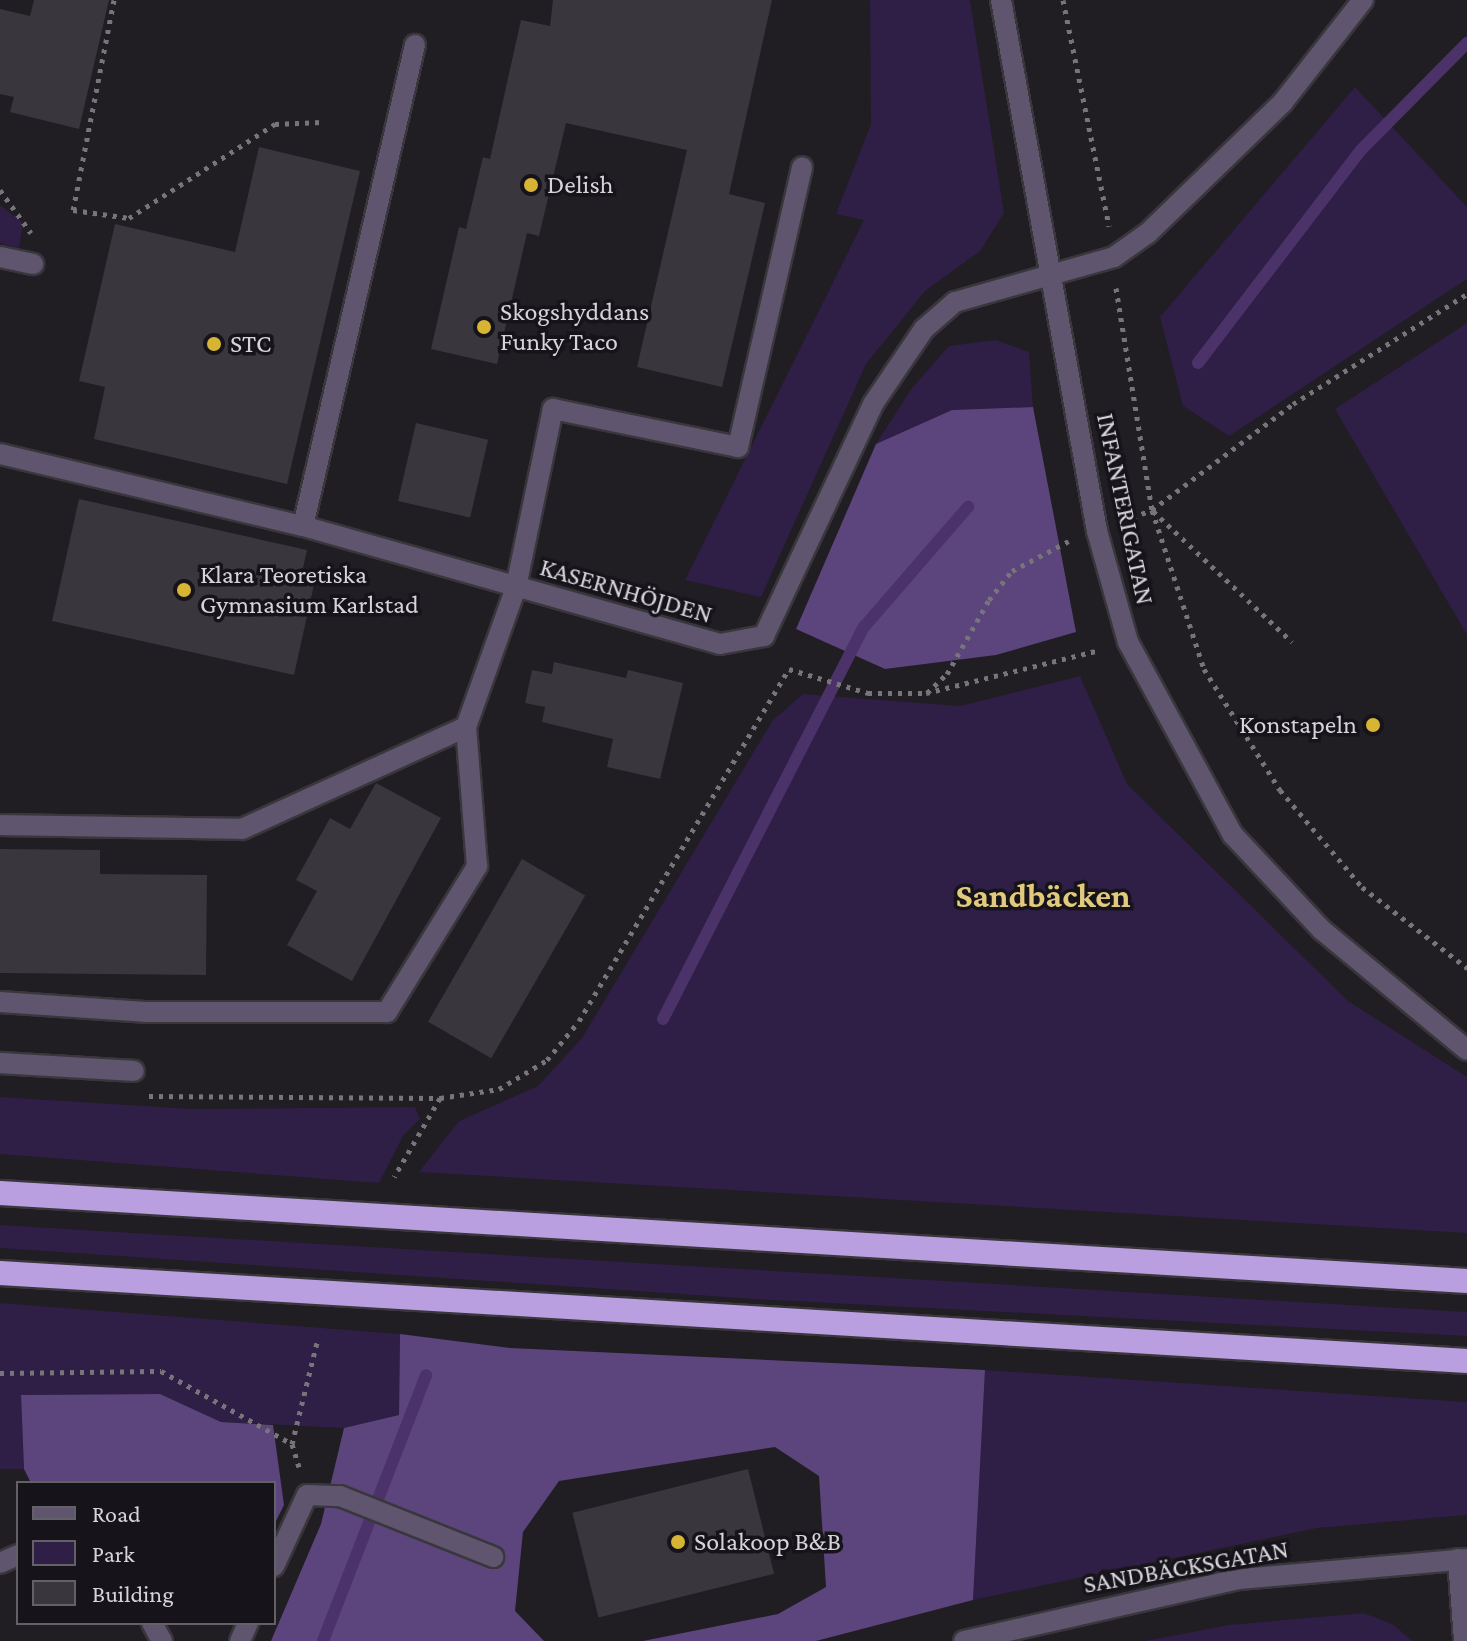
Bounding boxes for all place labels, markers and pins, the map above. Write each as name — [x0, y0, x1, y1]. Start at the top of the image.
place label: Delish — [547, 169, 614, 201]
marker: Delish — [522, 176, 540, 194]
place label: Skogshyddans Funky Taco — [500, 296, 649, 358]
marker: Skogshyddans Funky Taco — [475, 318, 493, 336]
place label: STC — [230, 328, 271, 360]
marker: STC — [205, 335, 223, 353]
place label: Klara Teoretiska Gymnasium Karlstad — [200, 559, 419, 620]
marker: Klara Teoretiska Gymnasium Karlstad — [175, 581, 193, 599]
place label: Konstapeln — [1239, 709, 1357, 741]
marker: Konstapeln — [1364, 716, 1382, 734]
place label: Solakoop B&B — [694, 1526, 841, 1558]
marker: Solakoop B&B — [669, 1533, 687, 1551]

